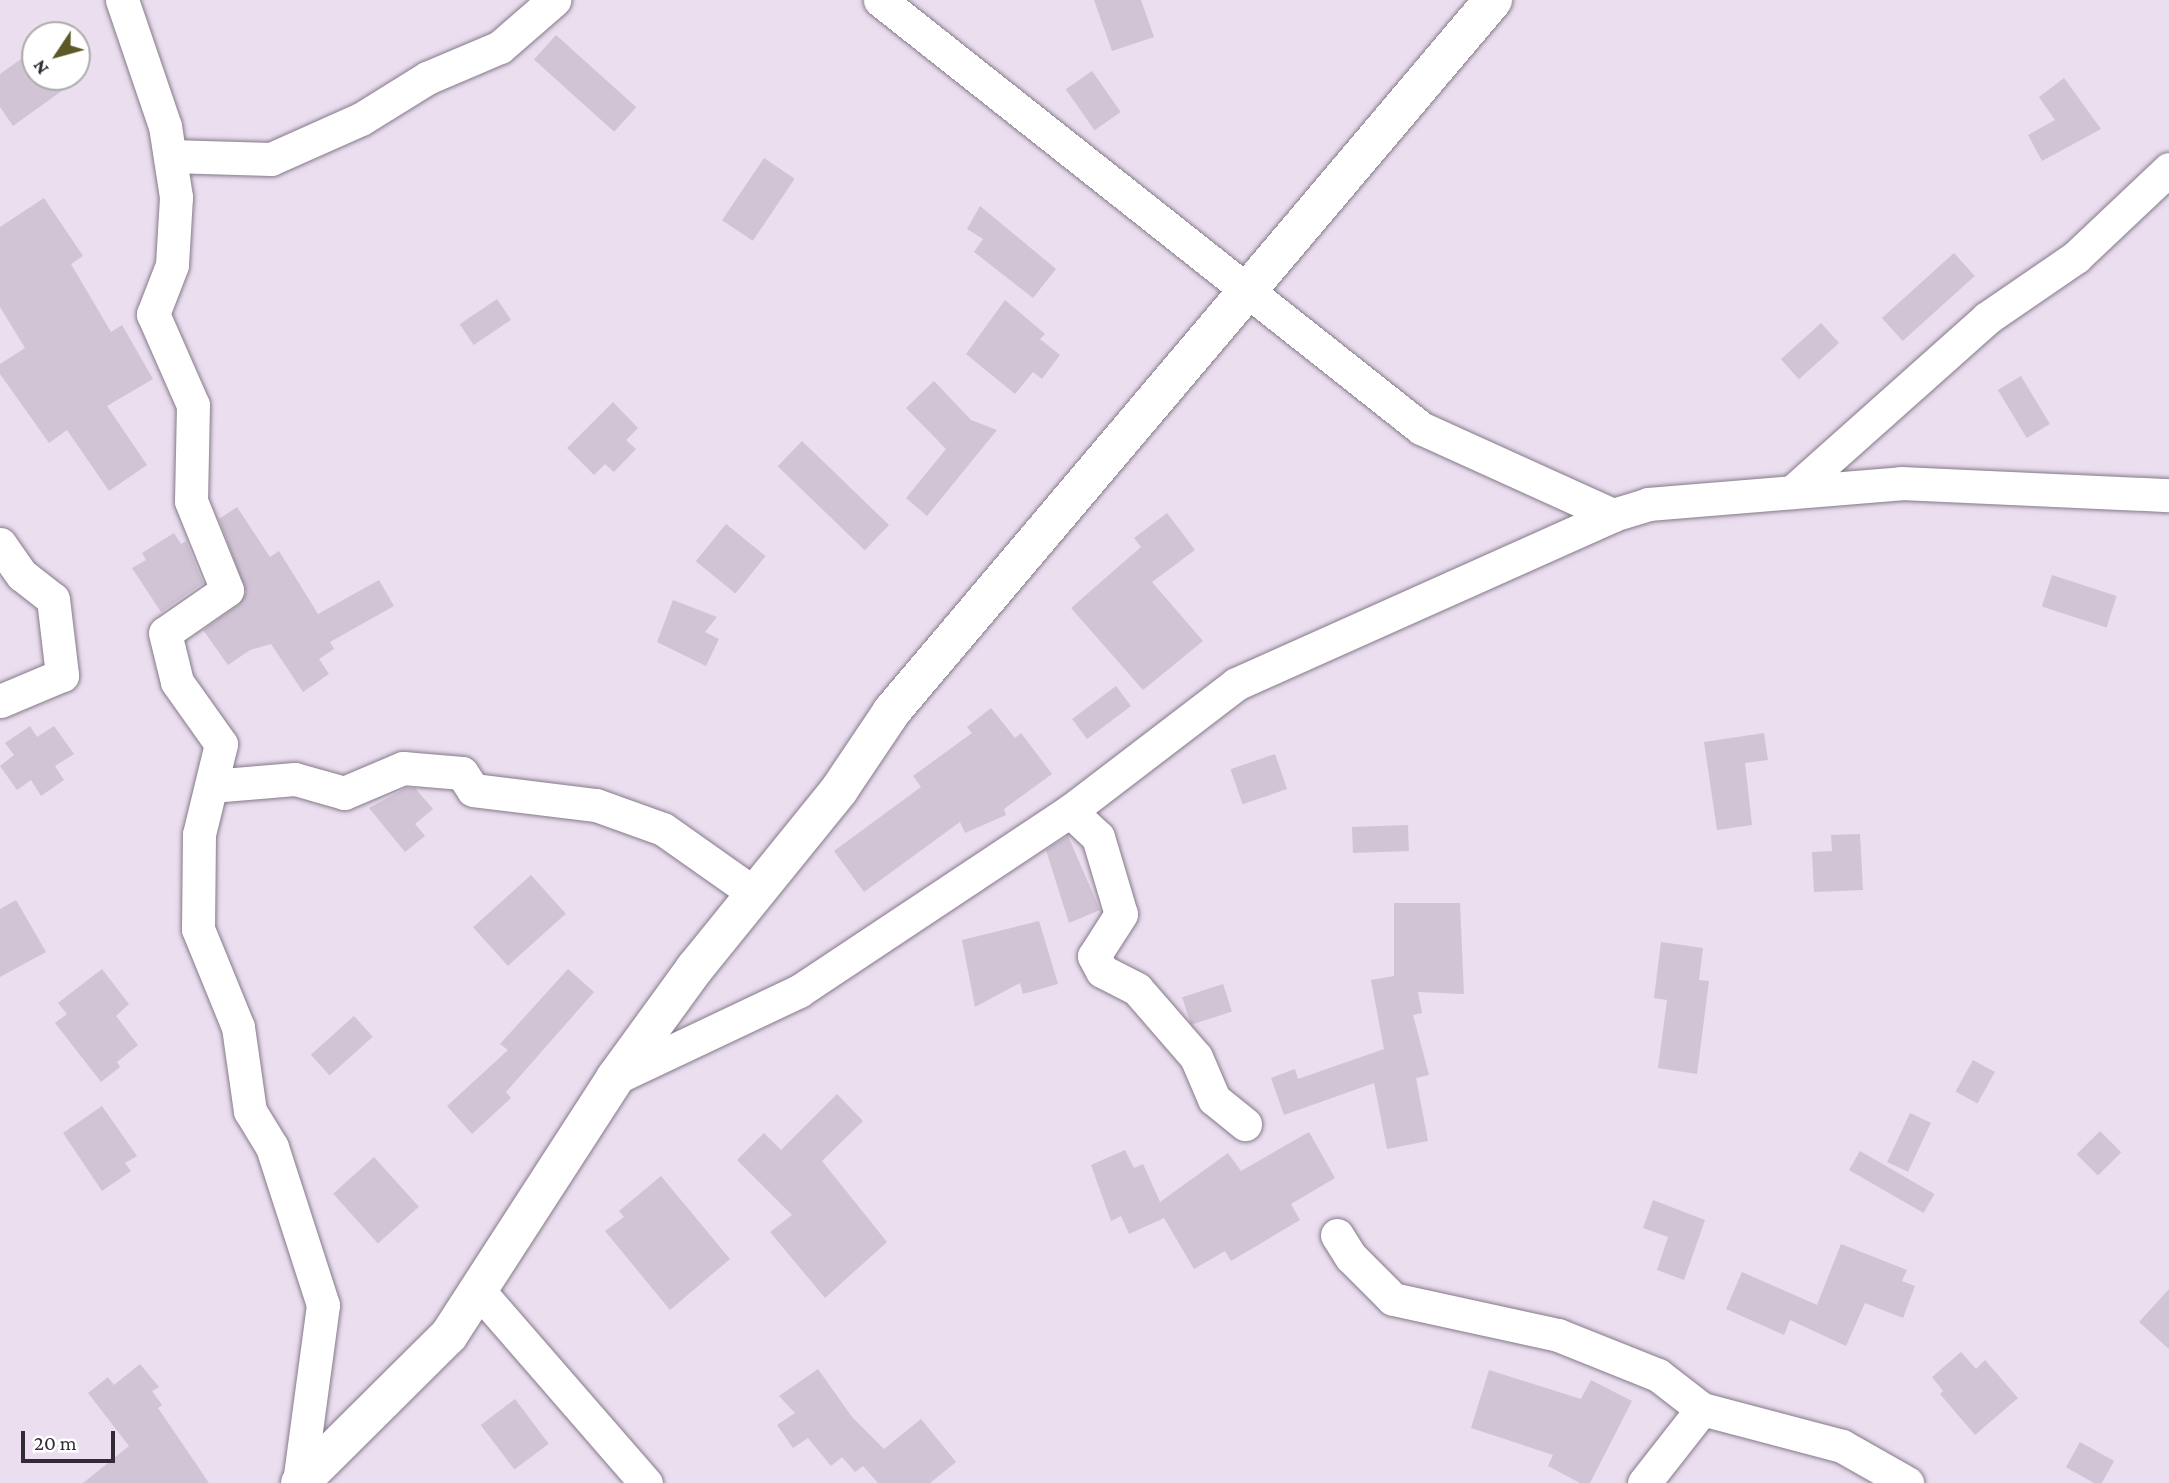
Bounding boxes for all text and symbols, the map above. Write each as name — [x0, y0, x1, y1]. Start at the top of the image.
north arrow — [21, 21, 91, 91]
text: N — [28, 56, 53, 79]
scale bar — [24, 1416, 119, 1460]
text: 20 m — [34, 1431, 77, 1455]

